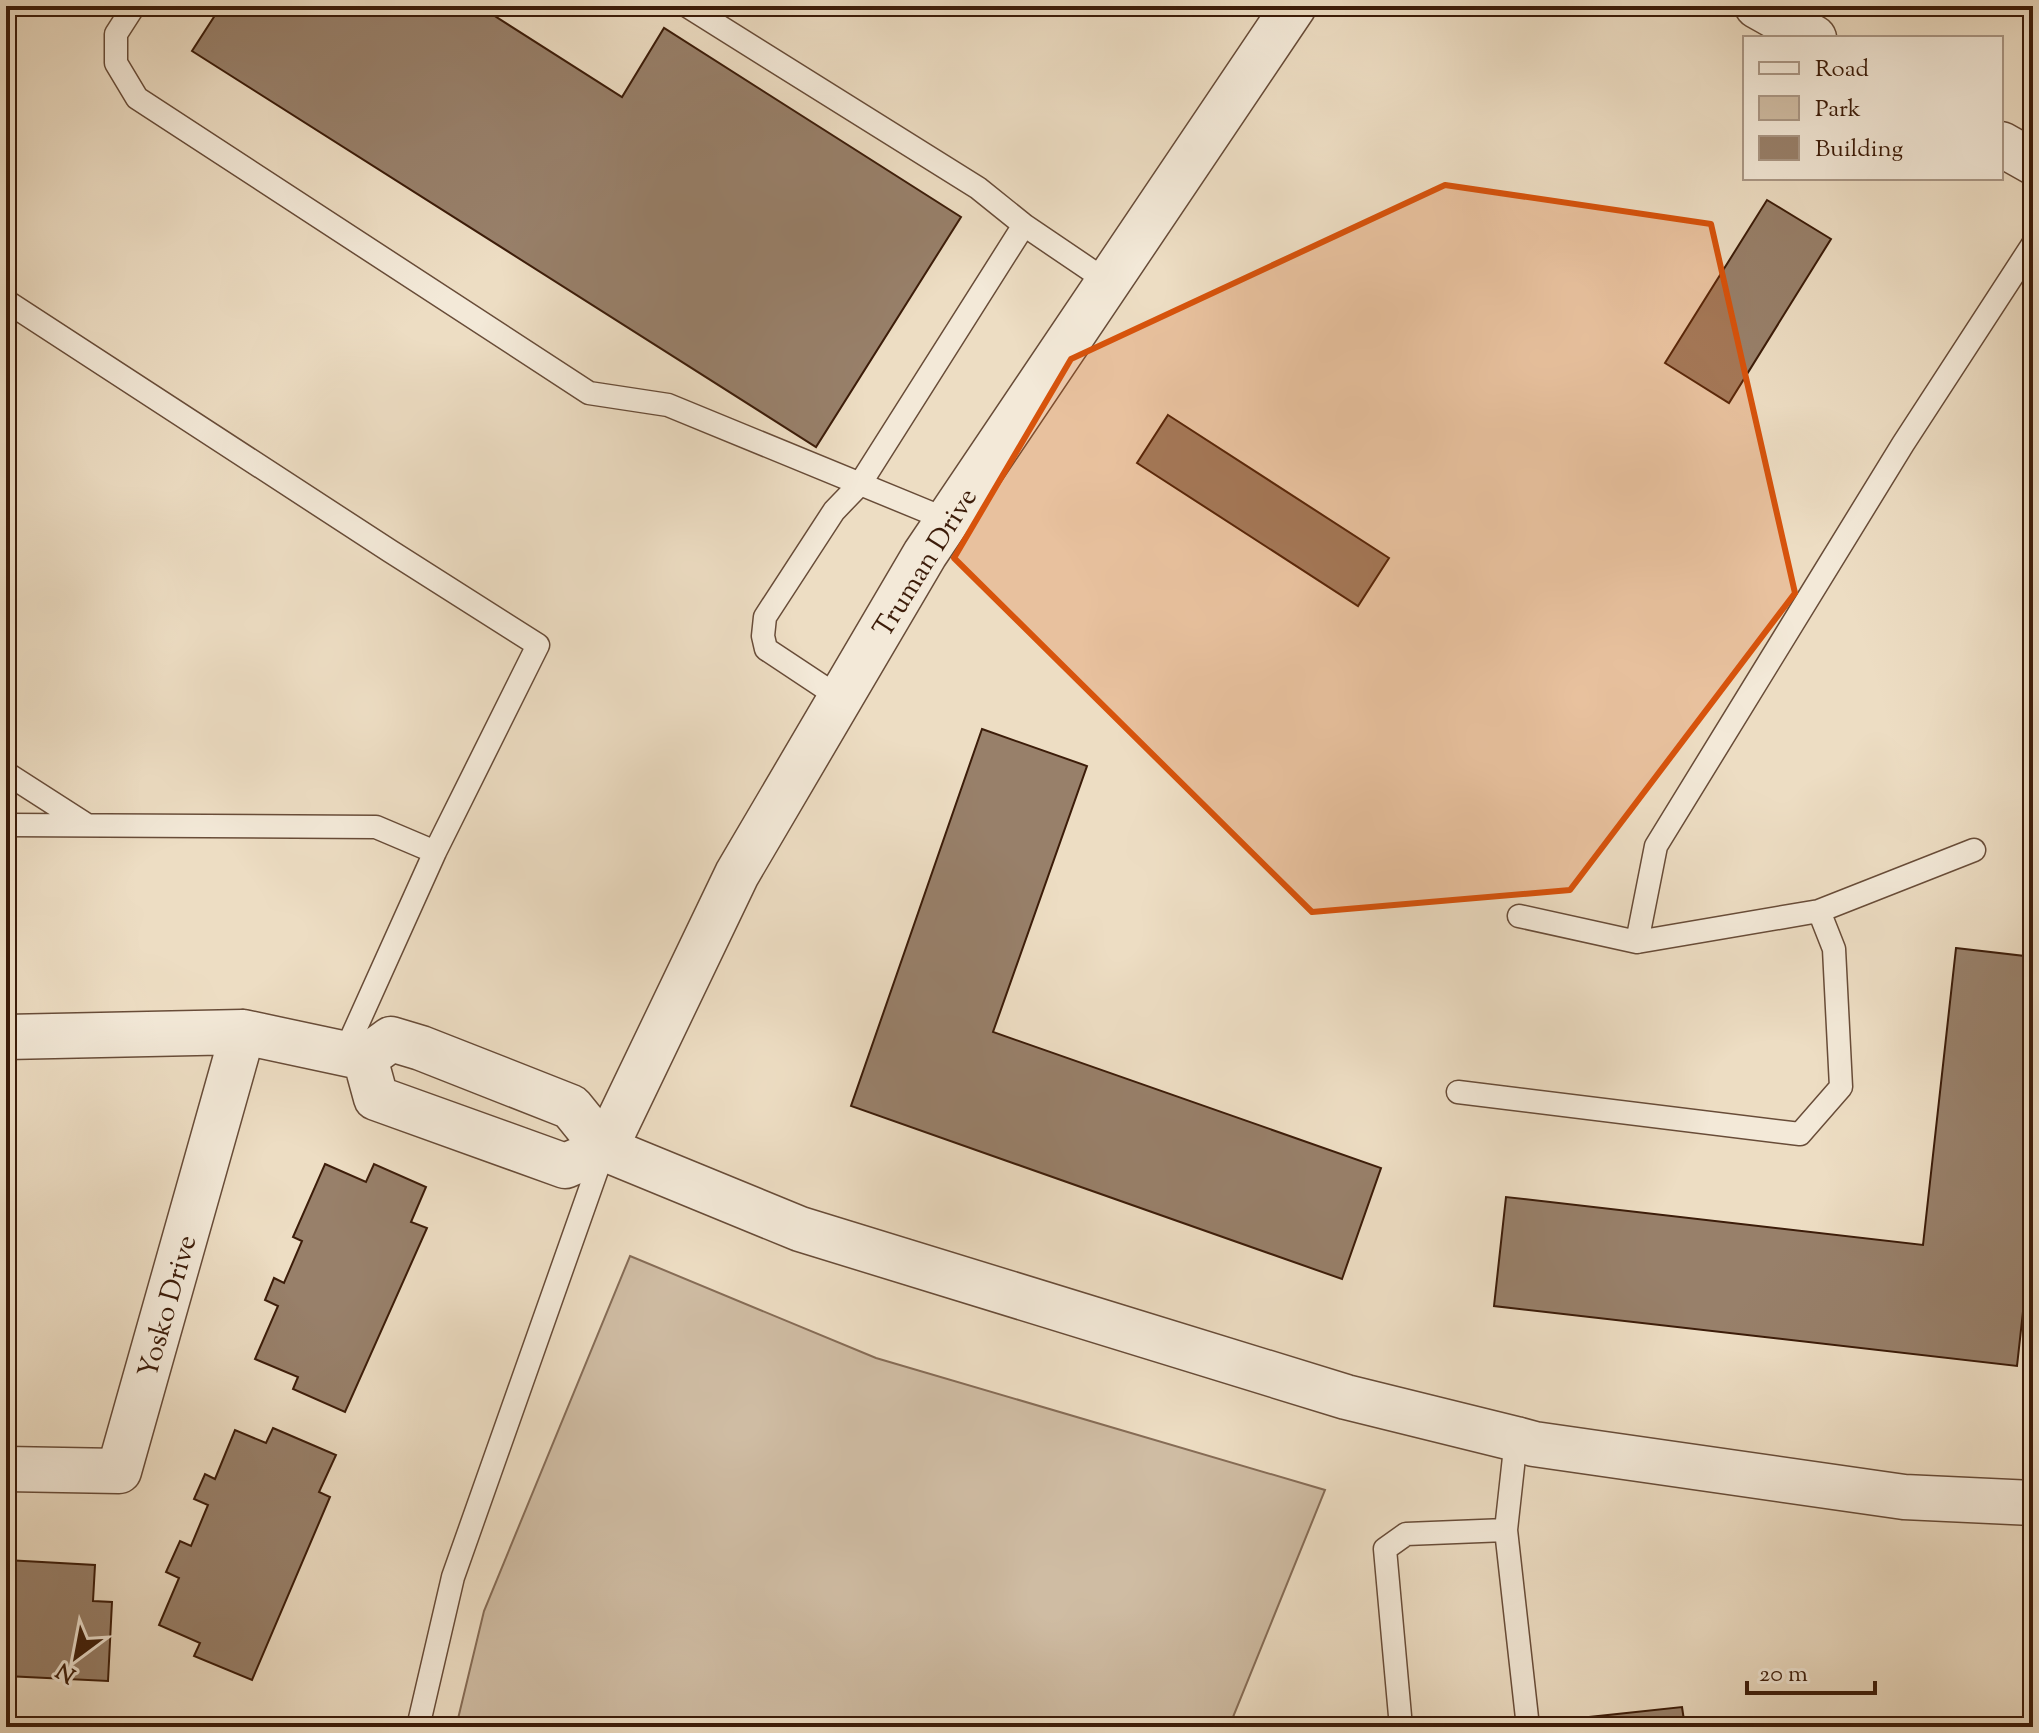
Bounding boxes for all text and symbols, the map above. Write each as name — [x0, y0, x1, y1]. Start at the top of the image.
legend — [1743, 36, 2003, 180]
text: Road — [1815, 53, 1869, 87]
text: Park — [1815, 93, 1861, 127]
text: Building — [1815, 133, 1904, 167]
street label: Truman Drive — [865, 481, 988, 646]
street label: Yosko Drive — [129, 1231, 208, 1383]
north arrow — [36, 1617, 116, 1697]
scale bar — [1747, 1645, 1875, 1695]
text: N — [51, 1653, 83, 1690]
text: 20 m — [1759, 1658, 1808, 1692]

